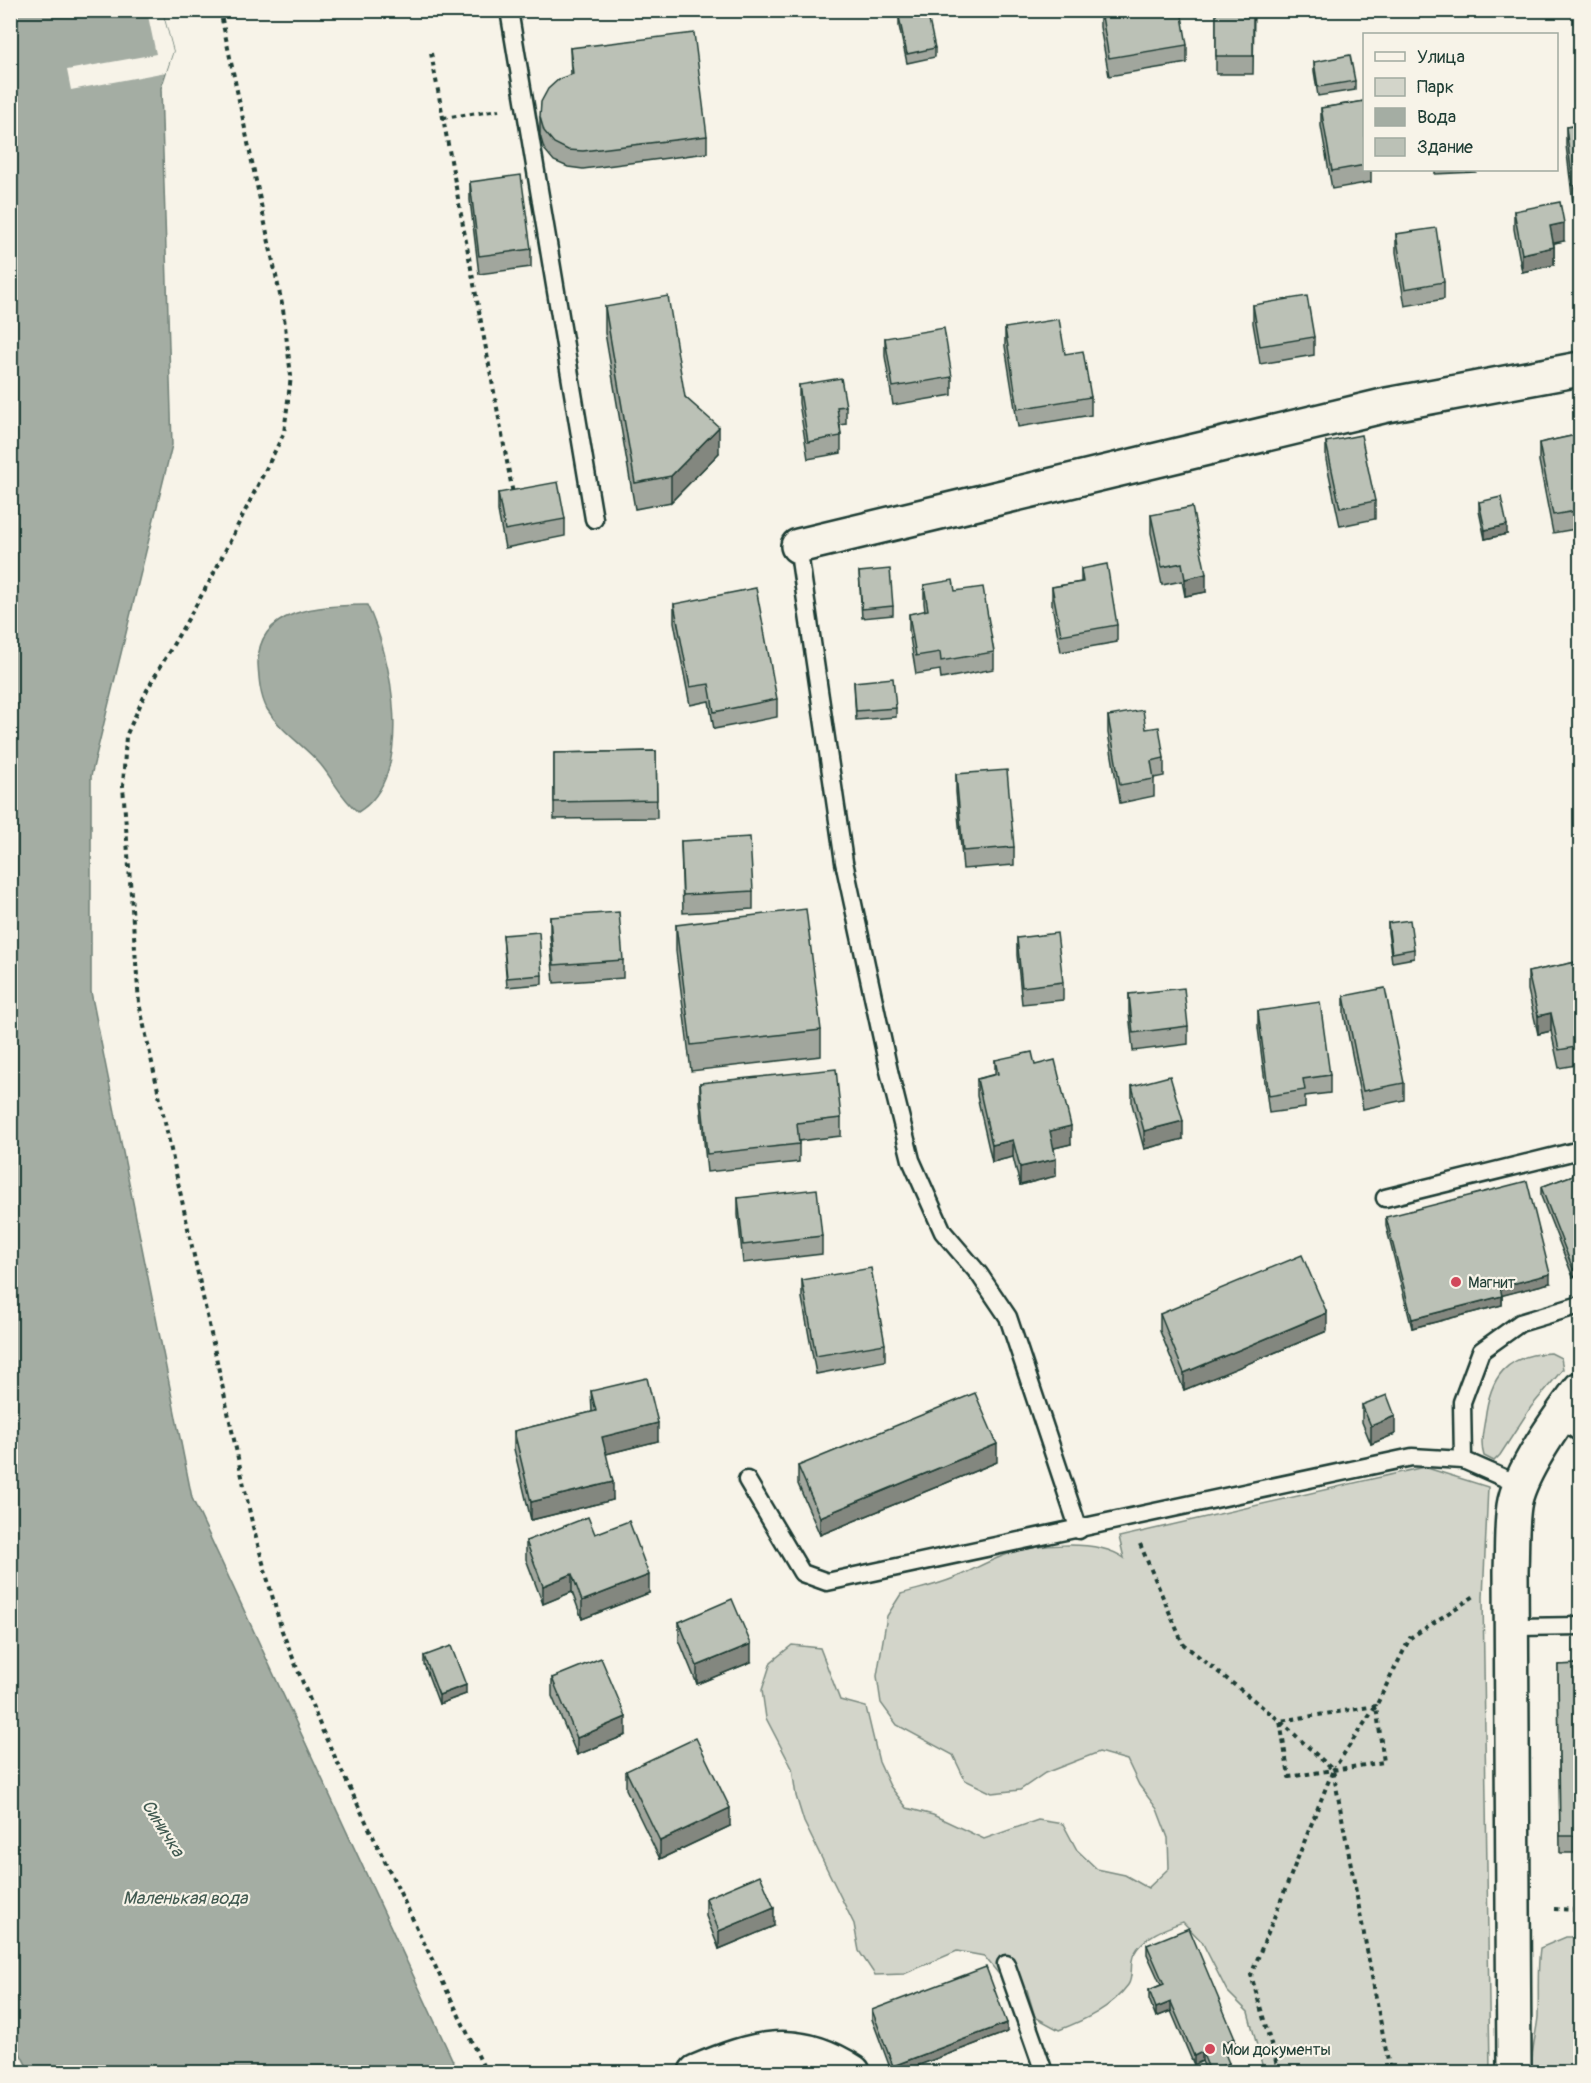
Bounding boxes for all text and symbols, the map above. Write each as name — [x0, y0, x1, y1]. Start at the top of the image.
legend — [1363, 33, 1558, 171]
text: Улица — [1417, 46, 1465, 69]
text: Парк — [1417, 76, 1454, 99]
text: Вода — [1417, 106, 1456, 129]
text: Здание — [1417, 136, 1473, 159]
place label: Магнит — [1468, 1273, 1516, 1293]
marker: Магнит — [1449, 1275, 1463, 1289]
water label: Синичка — [136, 1796, 190, 1862]
water label: Маленькая вода — [123, 1887, 249, 1910]
place label: Мои документы — [1222, 2040, 1331, 2060]
marker: Мои документы — [1203, 2042, 1217, 2056]

